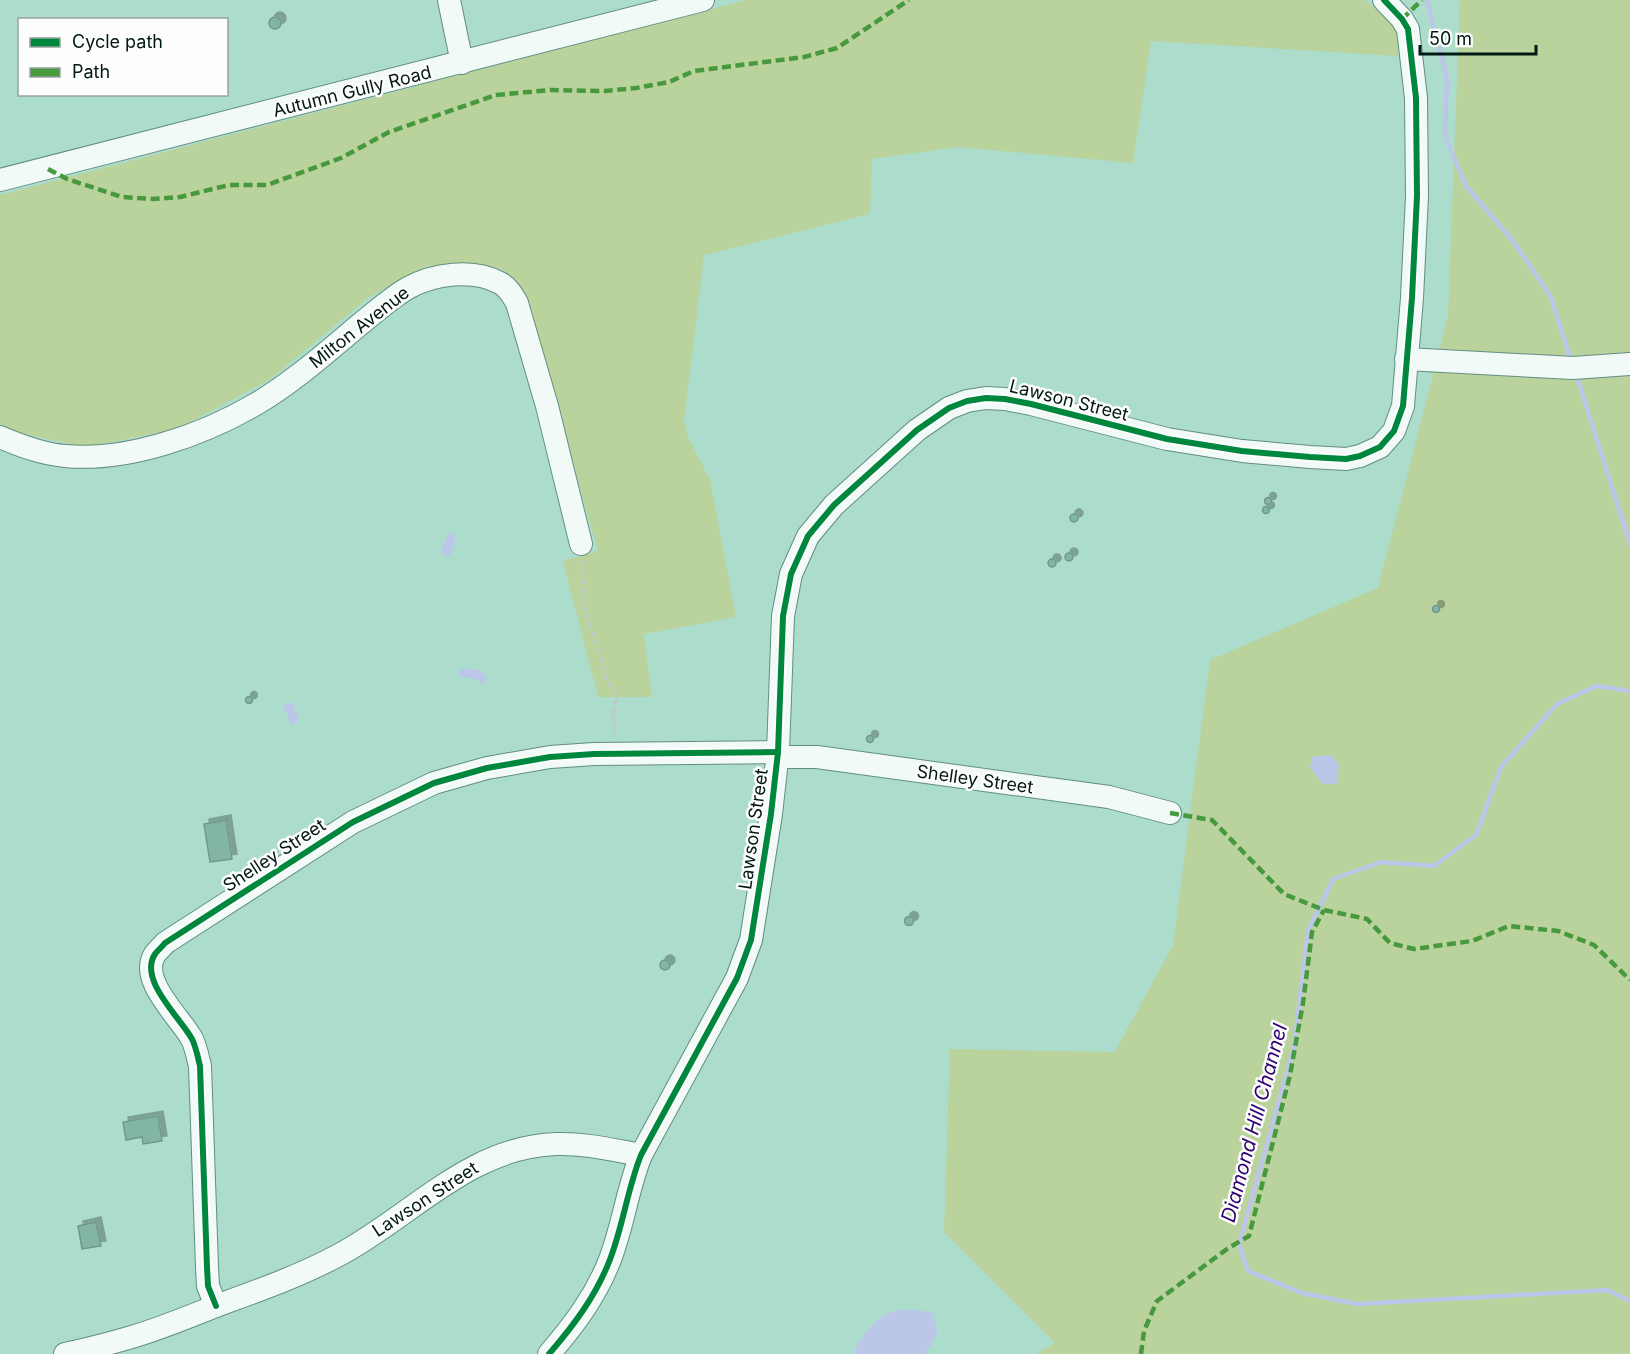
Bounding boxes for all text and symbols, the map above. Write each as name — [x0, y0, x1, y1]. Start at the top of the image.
legend — [18, 18, 228, 96]
scale bar — [1420, 18, 1536, 56]
text: 50 m — [1429, 28, 1472, 49]
text: Cycle path — [72, 31, 163, 52]
text: Path — [72, 61, 110, 82]
street label: Autumn Gully Road — [271, 61, 433, 121]
street label: Milton Avenue — [305, 282, 413, 372]
street label: Lawson Street — [1007, 375, 1131, 425]
street label: Shelley Street — [915, 760, 1035, 798]
street label: Lawson Street — [734, 767, 772, 891]
street label: Shelley Street — [219, 814, 329, 896]
water label: Diamond Hill Channel — [1216, 1021, 1292, 1225]
street label: Lawson Street — [368, 1157, 482, 1241]

